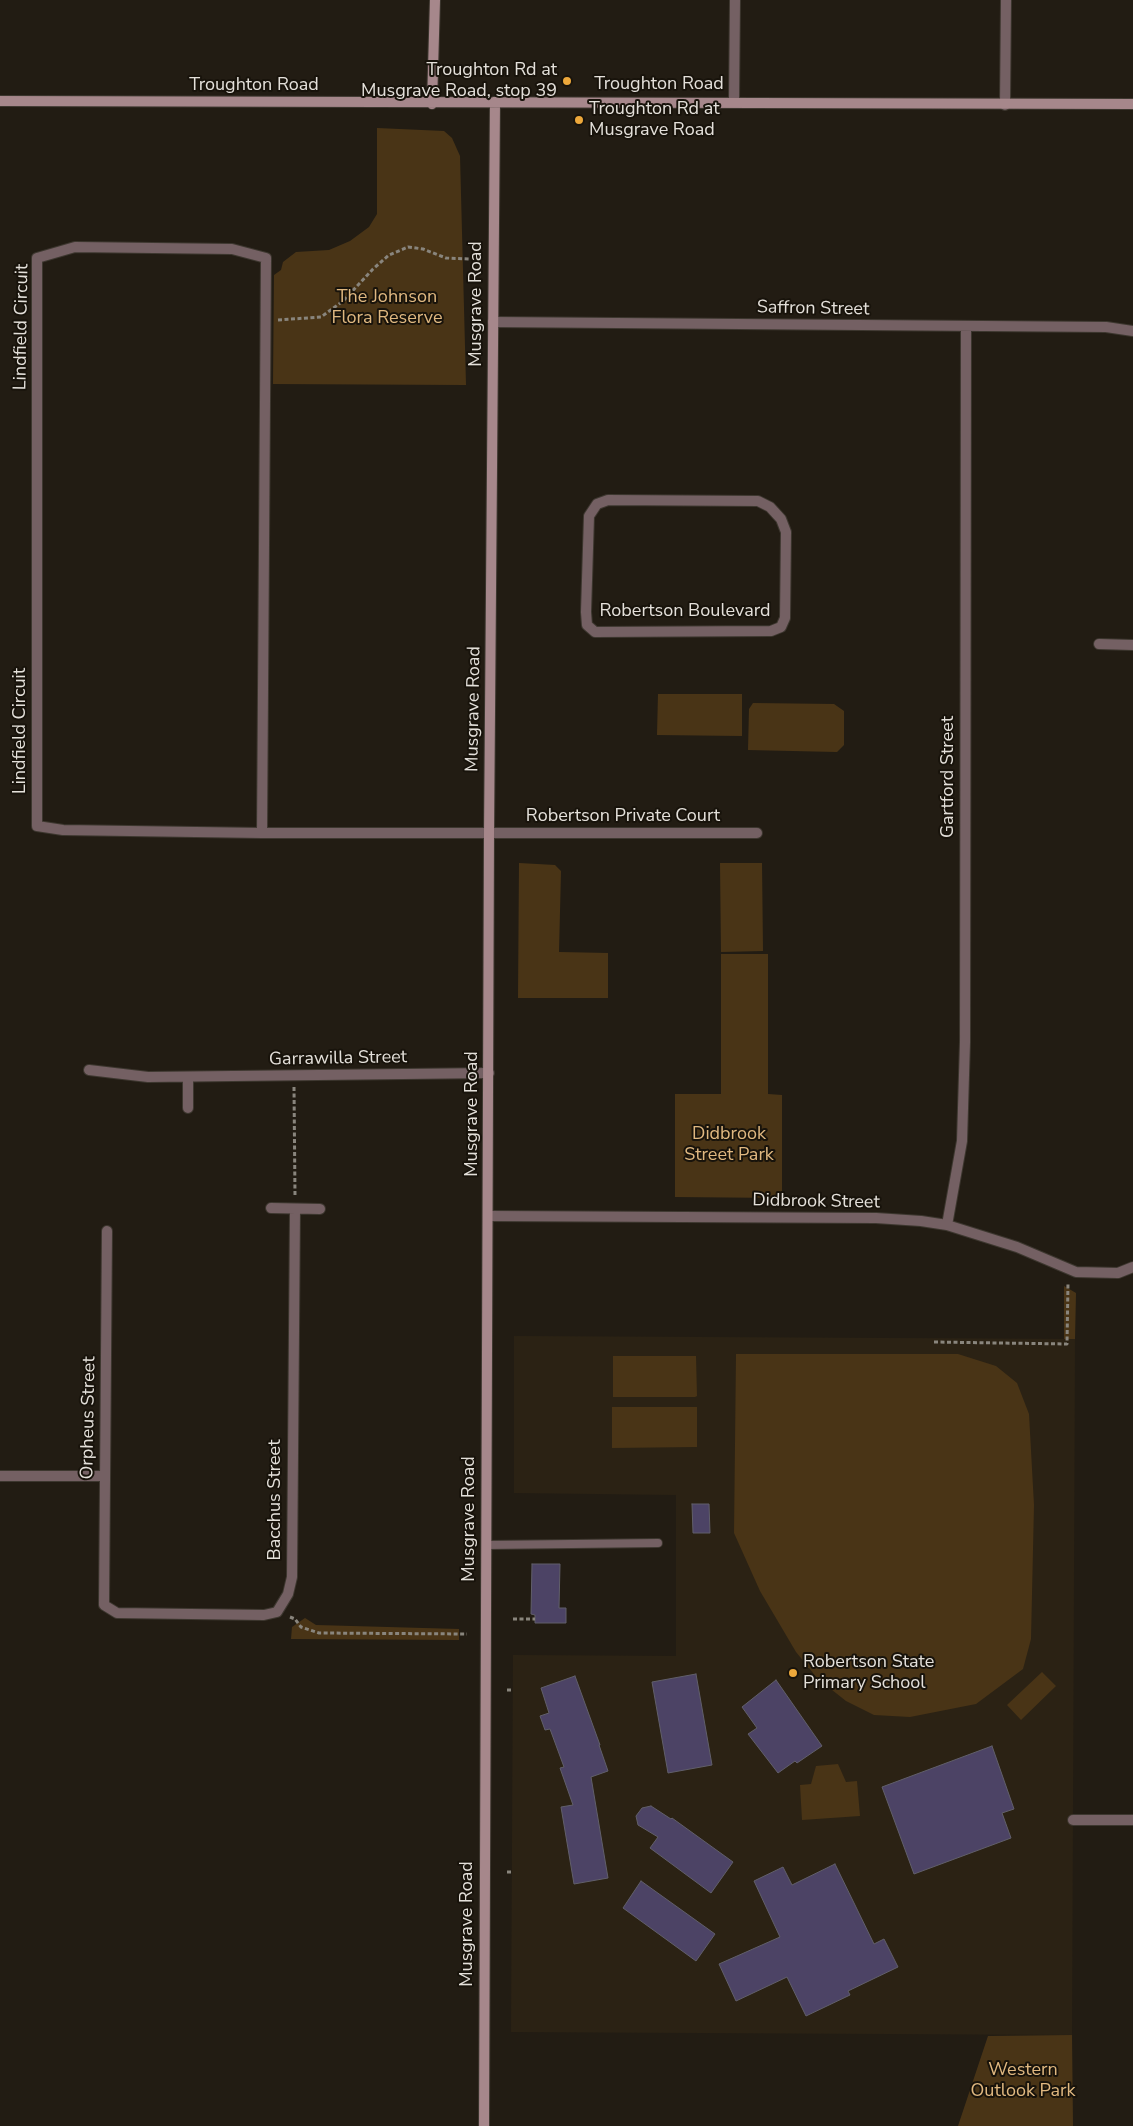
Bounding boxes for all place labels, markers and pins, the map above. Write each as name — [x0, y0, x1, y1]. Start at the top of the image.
place label: Troughton Rd at Musgrave Road, stop 39 — [361, 60, 557, 102]
marker: Troughton Rd at Musgrave Road, stop 39 — [561, 75, 573, 87]
place label: Troughton Rd at Musgrave Road — [589, 99, 720, 142]
marker: Troughton Rd at Musgrave Road — [573, 114, 585, 126]
place label: Robertson State Primary School — [803, 1652, 934, 1695]
marker: Robertson State Primary School — [787, 1667, 799, 1679]

